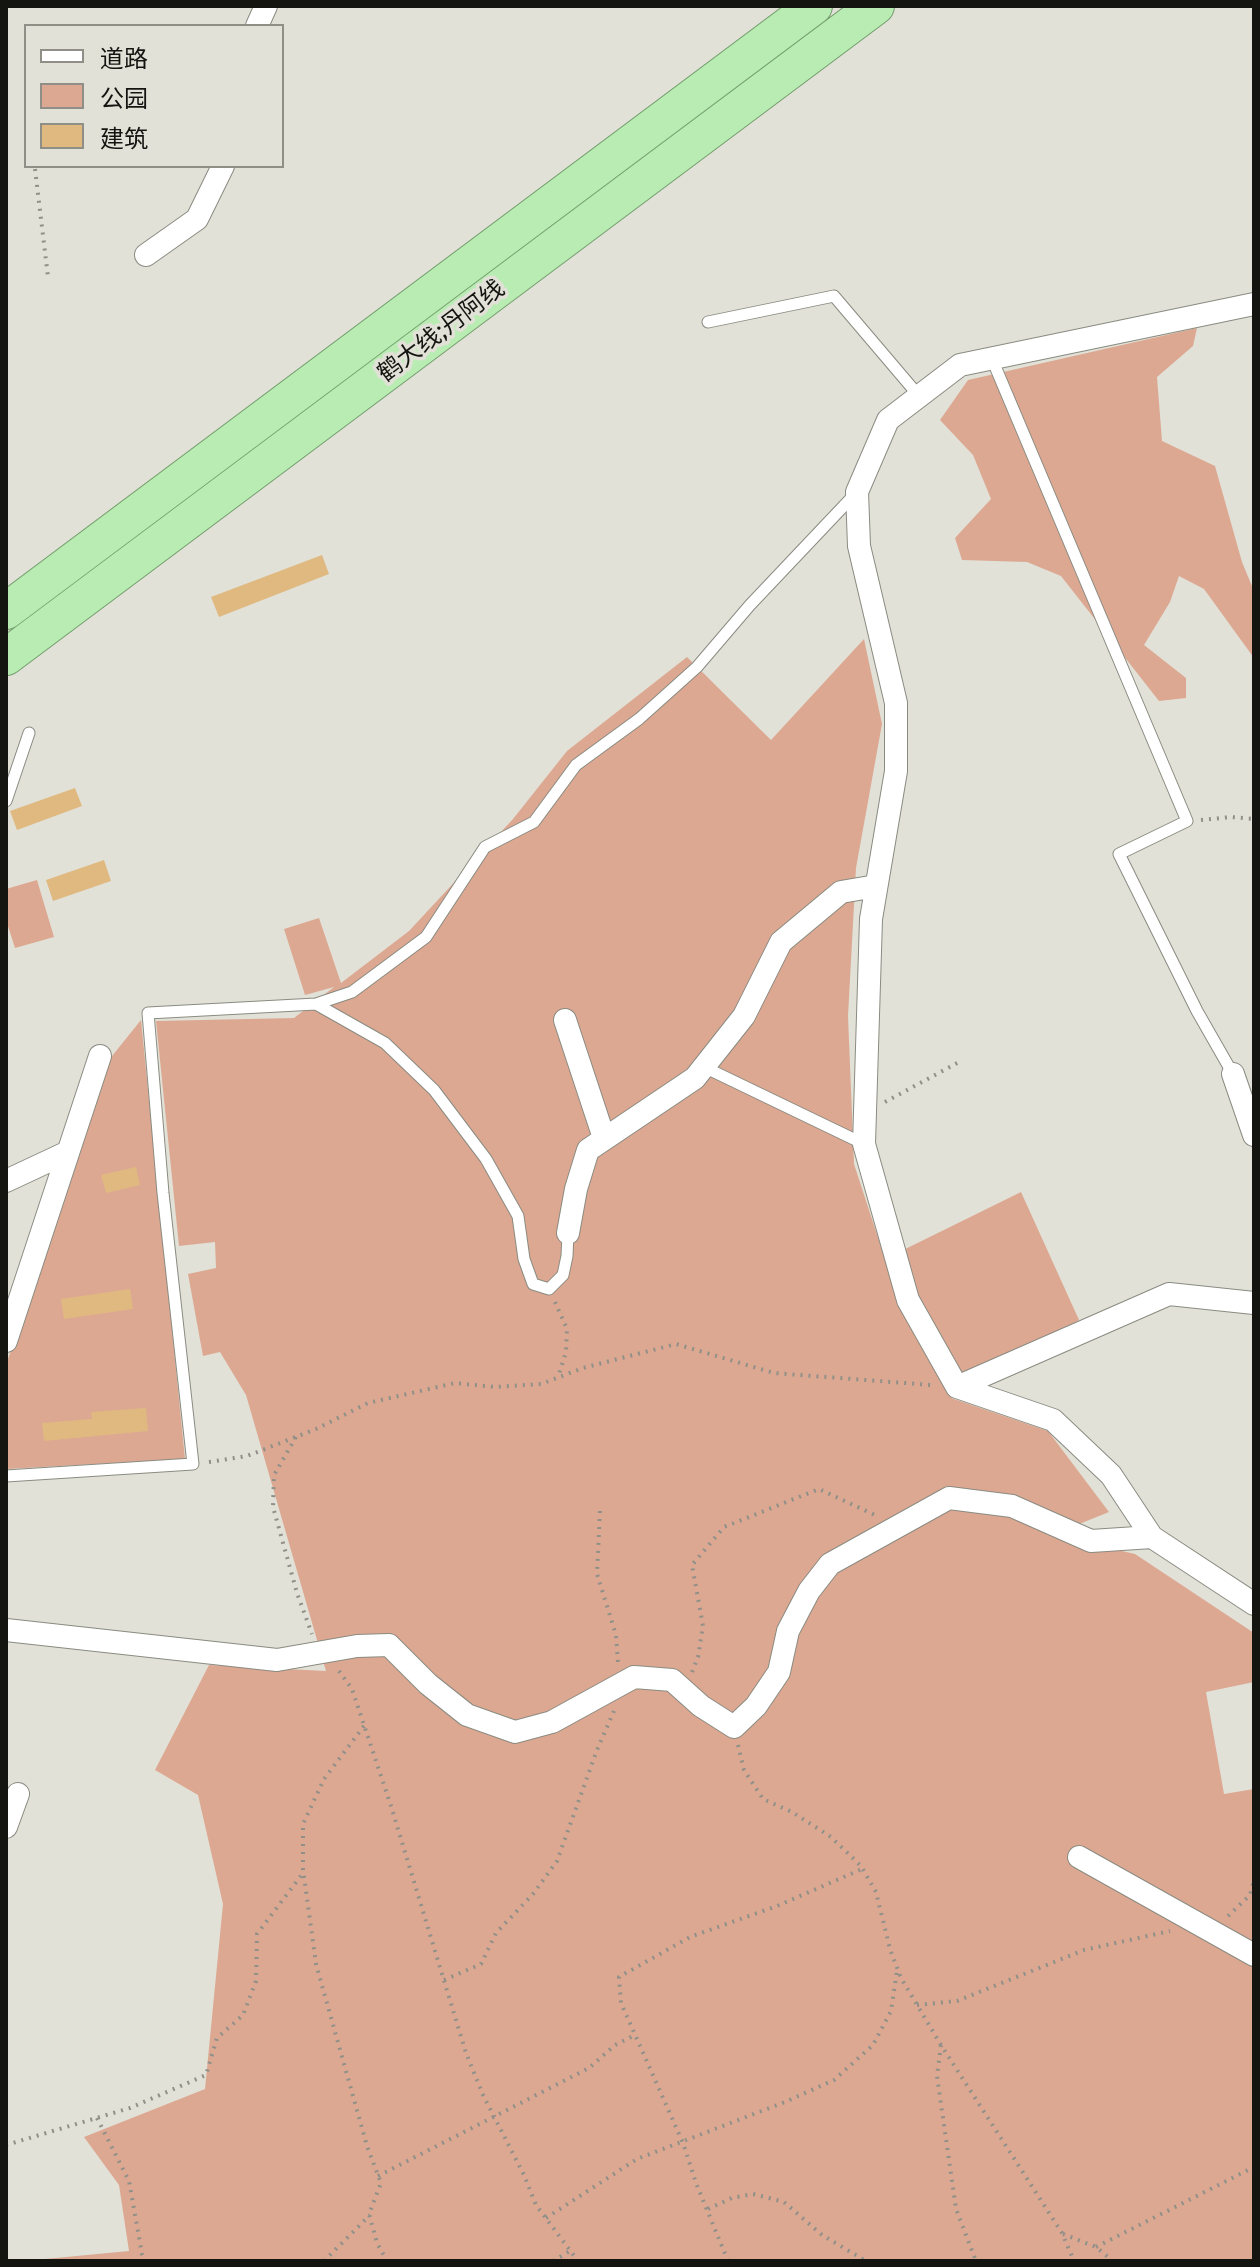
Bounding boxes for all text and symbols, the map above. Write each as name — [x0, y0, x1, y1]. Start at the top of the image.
legend — [24, 24, 284, 168]
text: 道路 — [100, 43, 148, 72]
text: 公园 — [100, 83, 148, 112]
text: 建筑 — [100, 123, 148, 152]
street label: 鹤大线;丹阿线 — [372, 274, 510, 388]

